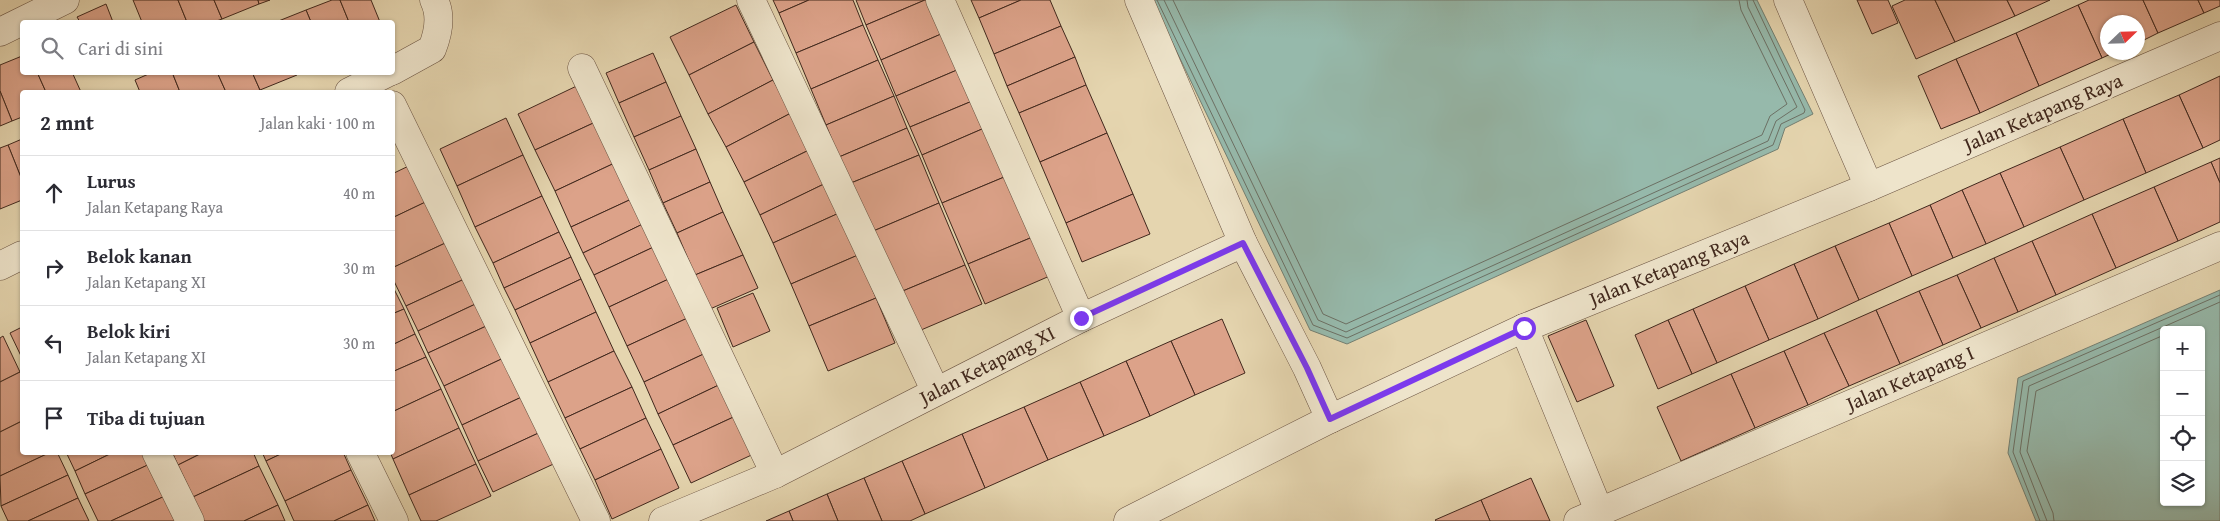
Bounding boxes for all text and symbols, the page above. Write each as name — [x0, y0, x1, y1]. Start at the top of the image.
north arrow — [2100, 15, 2145, 60]
search box — [20, 20, 395, 75]
icon: search — [38, 34, 66, 62]
text: Cari di sini — [78, 34, 163, 62]
street label: Jalan Ketapang Raya — [1956, 65, 2127, 159]
text: 2 mnt — [40, 107, 94, 138]
text: Jalan kaki · 100 m — [260, 111, 375, 135]
text: Lurus — [87, 167, 136, 195]
icon: ahead — [40, 179, 68, 207]
text: 40 m — [343, 181, 375, 205]
text: Jalan Ketapang Raya — [87, 195, 223, 219]
street label: Jalan Ketapang Raya — [1582, 222, 1754, 314]
text: Belok kanan — [87, 242, 192, 270]
icon: right — [40, 254, 68, 282]
text: 30 m — [343, 256, 375, 280]
text: Jalan Ketapang XI — [87, 270, 206, 294]
route end — [1070, 307, 1093, 330]
text: Belok kiri — [87, 317, 170, 345]
route start — [1513, 317, 1536, 340]
street label: Jalan Ketapang XI — [911, 318, 1060, 413]
map controls — [2160, 326, 2205, 506]
button: + — [2160, 326, 2205, 371]
icon: left — [40, 329, 68, 357]
text: 30 m — [343, 331, 375, 355]
street label: Jalan Ketapang I — [1839, 338, 1978, 419]
text: Jalan Ketapang XI — [87, 345, 206, 369]
button: − — [2160, 371, 2205, 416]
icon: arrive — [40, 404, 68, 432]
text: Tiba di tujuan — [87, 404, 205, 432]
button: locate — [2160, 416, 2205, 461]
button: layers — [2160, 461, 2205, 506]

